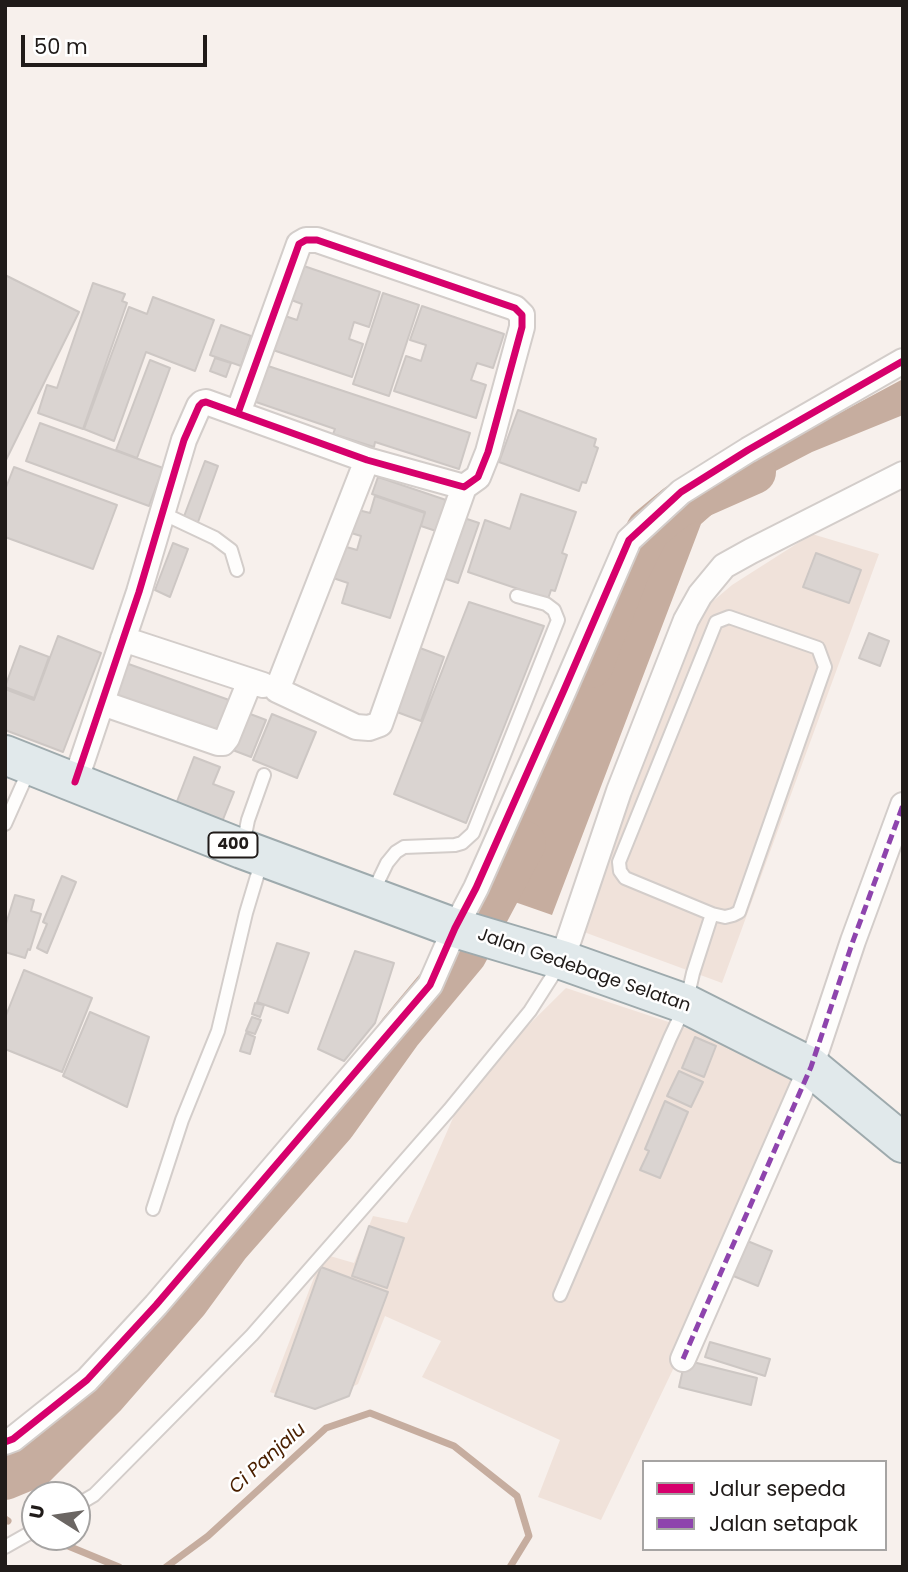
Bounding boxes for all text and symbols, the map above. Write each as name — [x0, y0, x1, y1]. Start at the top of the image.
scale bar — [24, 21, 210, 65]
text: 50 m — [34, 32, 88, 61]
road number: 400 — [208, 832, 258, 858]
street label: Jalan Gedebage Selatan — [475, 924, 693, 1018]
water label: Ci Panjalu — [225, 1419, 311, 1499]
legend — [642, 1460, 887, 1551]
text: Jalur sepeda — [709, 1474, 846, 1503]
north arrow — [21, 1481, 91, 1551]
text: U — [22, 1503, 52, 1521]
text: Jalan setapak — [709, 1509, 858, 1538]

